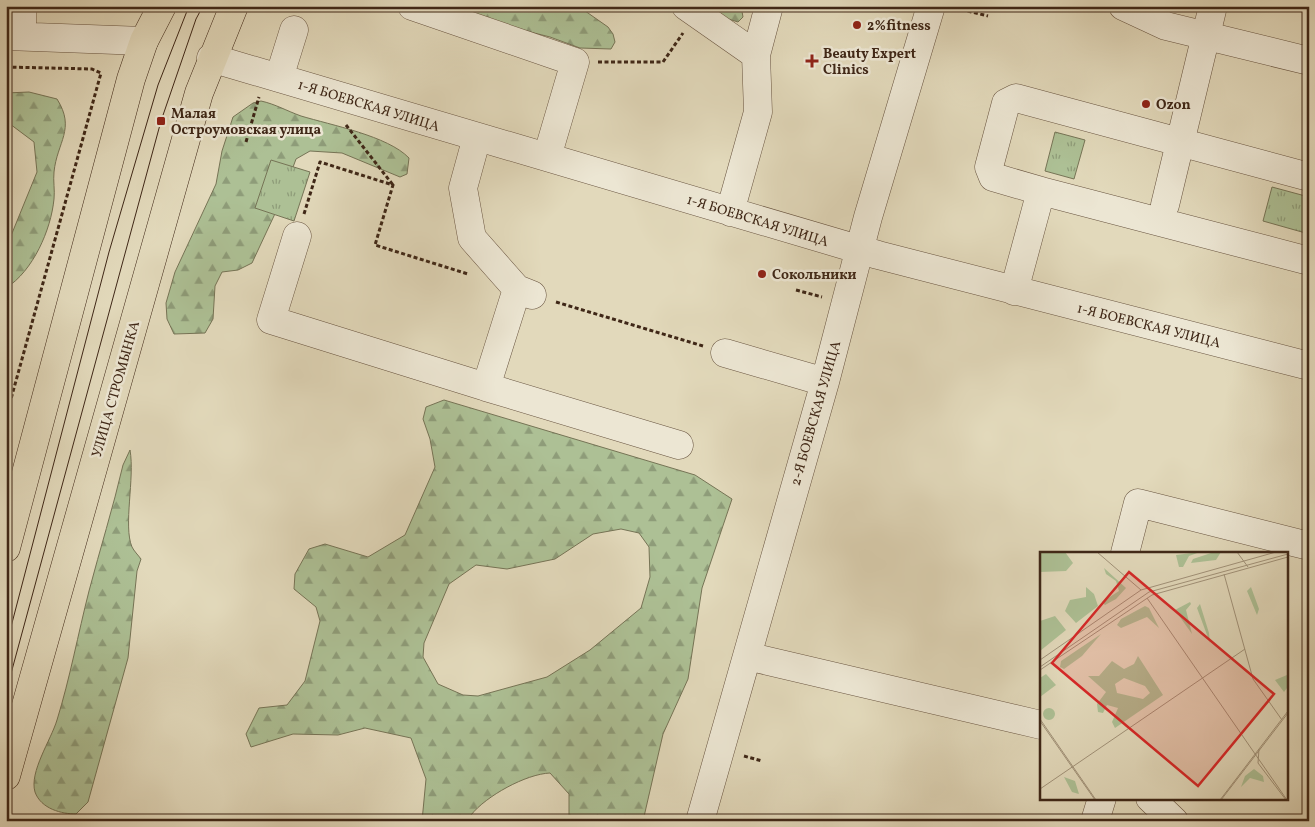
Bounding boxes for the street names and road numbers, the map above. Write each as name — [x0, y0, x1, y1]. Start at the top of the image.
street label: 1-Я БОЕВСКАЯ УЛИЦА — [295, 76, 442, 137]
street label: 1-Я БОЕВСКАЯ УЛИЦА — [684, 191, 831, 252]
street label: 1-Я БОЕВСКАЯ УЛИЦА — [1075, 299, 1223, 354]
street label: УЛИЦА СТРОМЫНКА — [88, 319, 145, 460]
street label: 2-Я БОЕВСКАЯ УЛИЦА — [787, 339, 846, 488]

